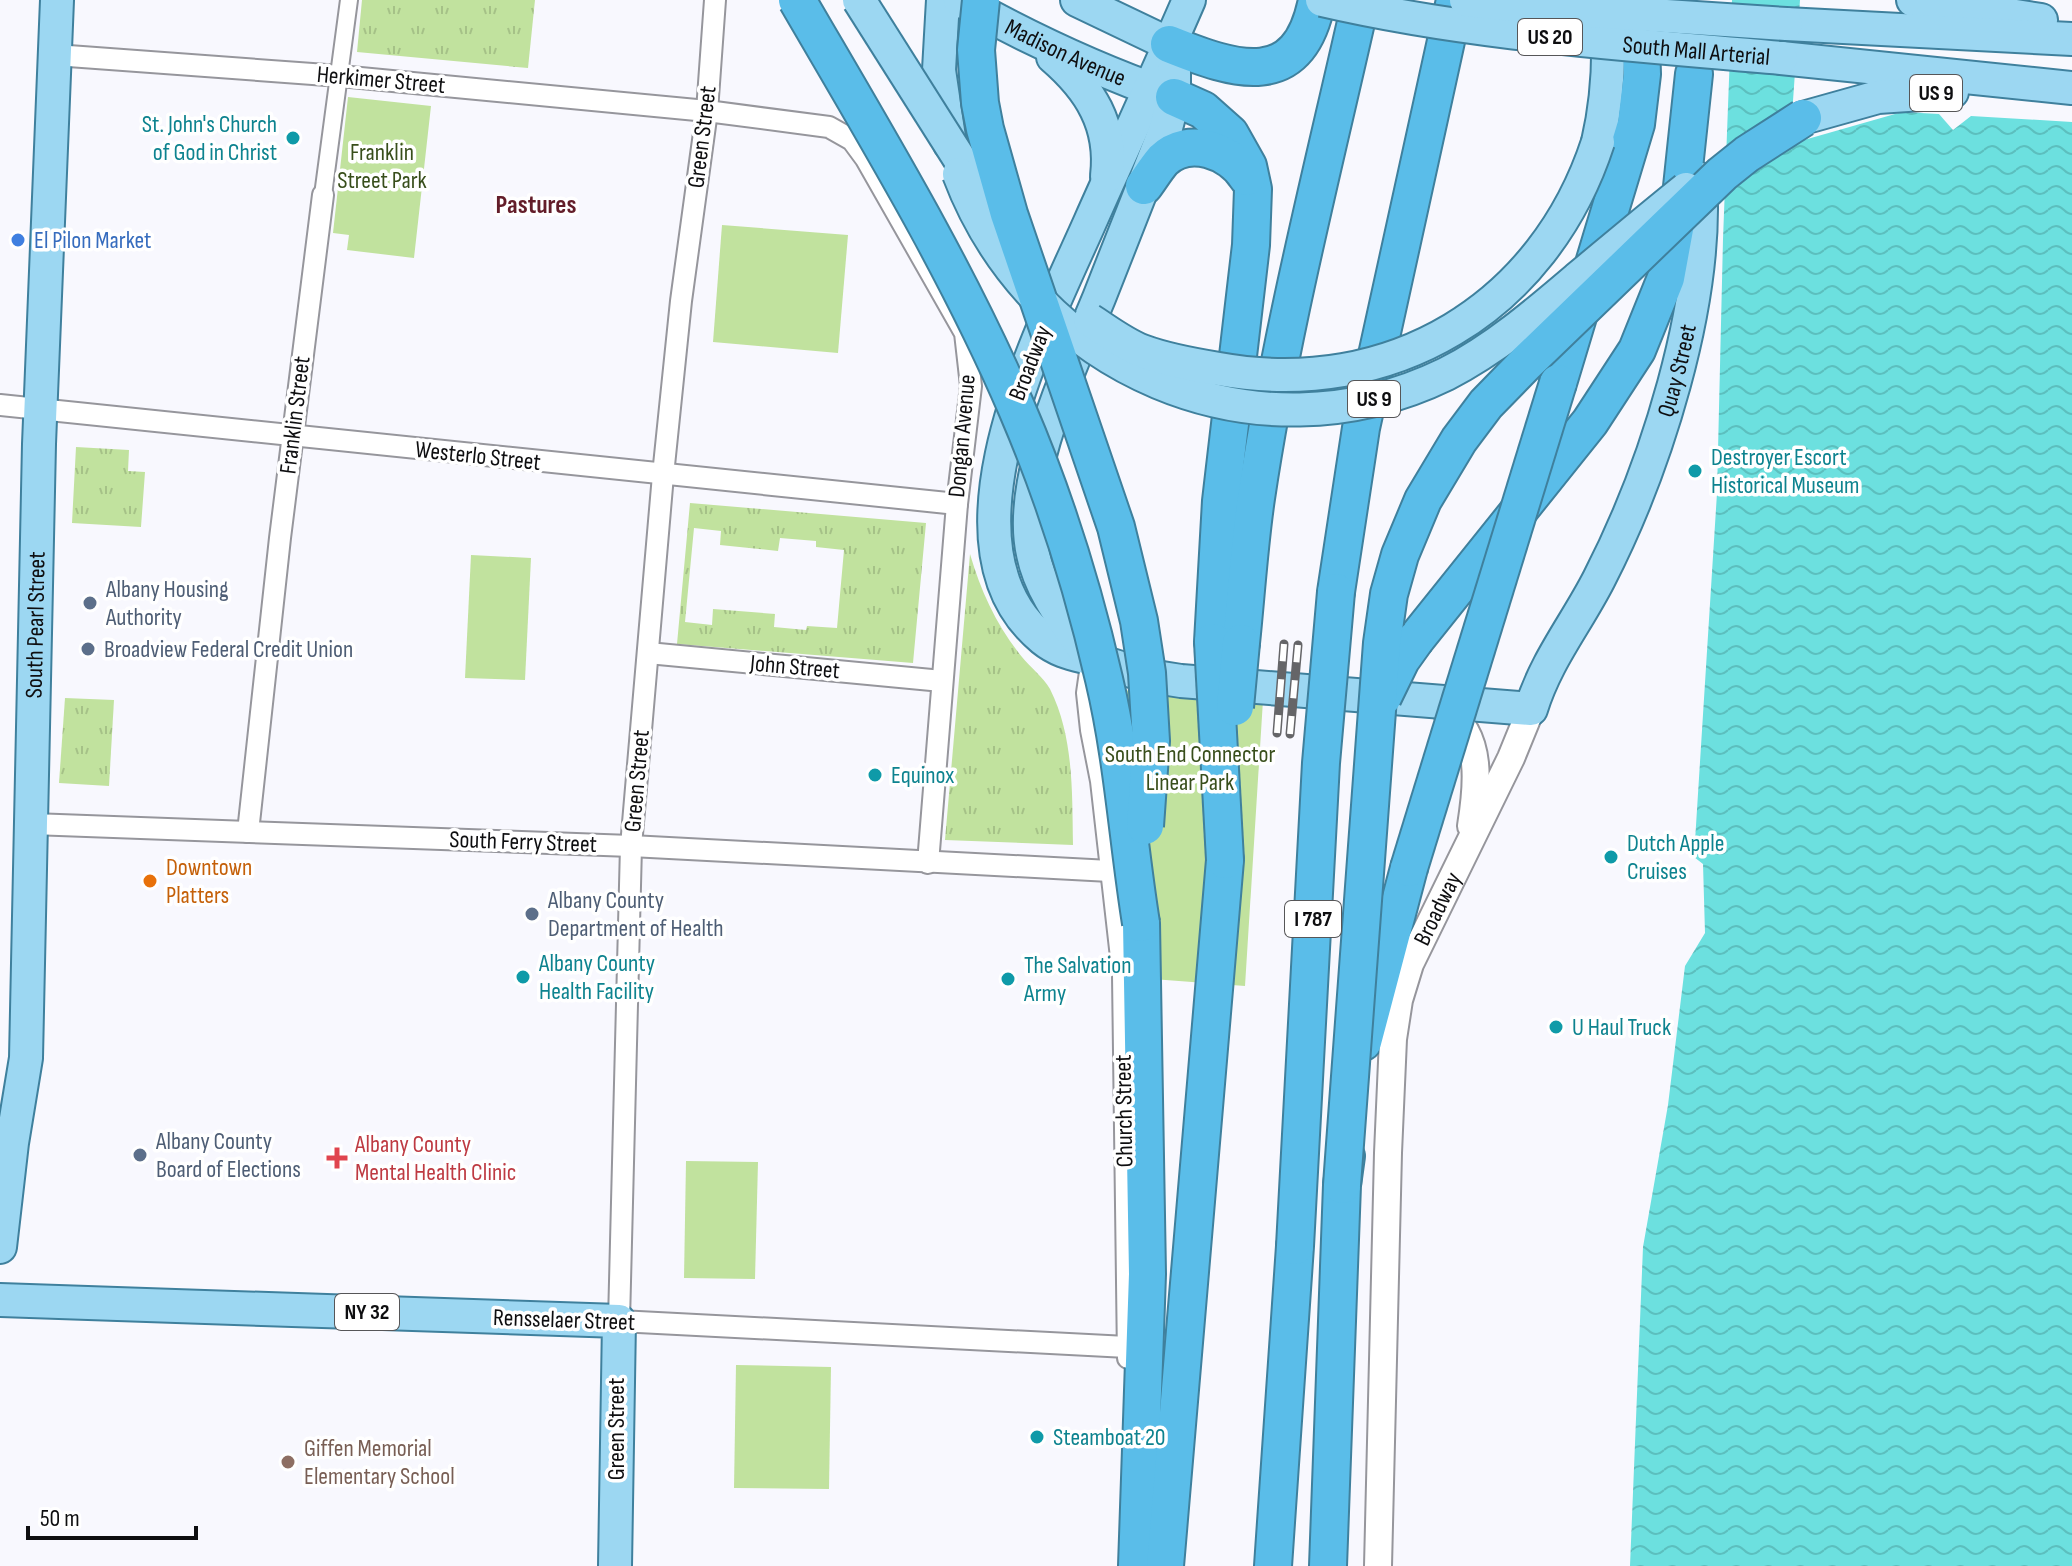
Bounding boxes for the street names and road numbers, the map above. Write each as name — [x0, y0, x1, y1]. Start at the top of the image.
street label: Madison Avenue — [1000, 12, 1130, 92]
road number: US 20 — [1518, 19, 1582, 55]
street label: South Mall Arterial — [1621, 30, 1771, 71]
street label: Herkimer Street — [316, 60, 446, 100]
road number: US 9 — [1910, 75, 1962, 111]
street label: Green Street — [681, 84, 723, 190]
street label: Broadway — [1003, 321, 1057, 405]
street label: Quay Street — [1651, 322, 1702, 421]
street label: Franklin Street — [273, 354, 317, 476]
street label: Dongan Avenue — [942, 373, 982, 499]
road number: US 9 — [1348, 381, 1400, 417]
street label: Westerlo Street — [414, 435, 542, 477]
street label: South Pearl Street — [19, 551, 51, 699]
street label: John Street — [748, 649, 841, 685]
street label: Green Street — [618, 729, 656, 833]
street label: South Ferry Street — [449, 825, 597, 859]
street label: Broadway — [1407, 867, 1467, 950]
road number: I 787 — [1285, 901, 1341, 937]
street label: Church Street — [1109, 1054, 1139, 1168]
road number: NY 32 — [335, 1294, 399, 1330]
street label: Rensselaer Street — [493, 1303, 635, 1337]
street label: Green Street — [602, 1378, 631, 1480]

